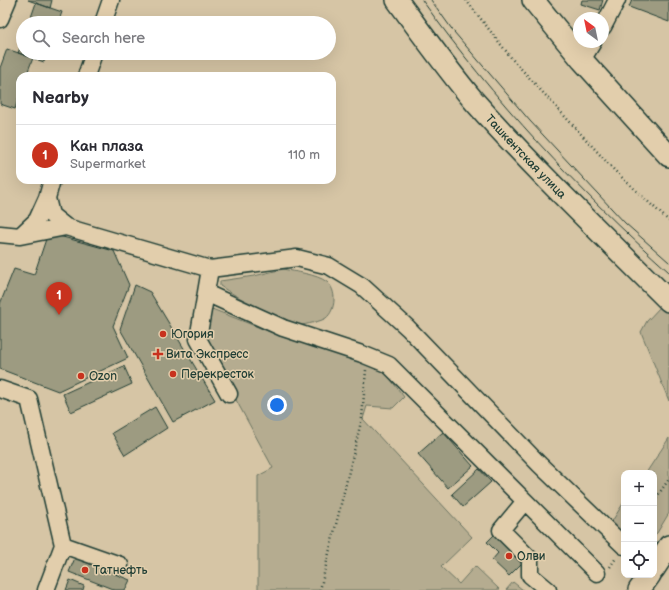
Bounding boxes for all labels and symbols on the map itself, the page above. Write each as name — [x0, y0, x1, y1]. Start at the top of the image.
north arrow — [573, 12, 609, 48]
street label: Ташкентская улица — [482, 111, 570, 202]
pin: 1 — [46, 282, 72, 315]
place label: Югория — [171, 327, 214, 342]
marker: Югория — [158, 329, 168, 339]
place label: Вита Экспресс — [166, 347, 248, 362]
marker: Вита Экспресс — [153, 349, 163, 359]
place label: Перекресток — [181, 367, 254, 382]
place label: Ozon — [89, 369, 117, 384]
marker: Перекресток — [168, 369, 178, 379]
marker: Ozon — [76, 371, 86, 381]
your location — [267, 395, 287, 415]
place label: Олви — [517, 549, 545, 564]
marker: Олви — [504, 551, 514, 561]
place label: Татнефть — [93, 563, 148, 578]
marker: Татнефть — [80, 565, 90, 575]

